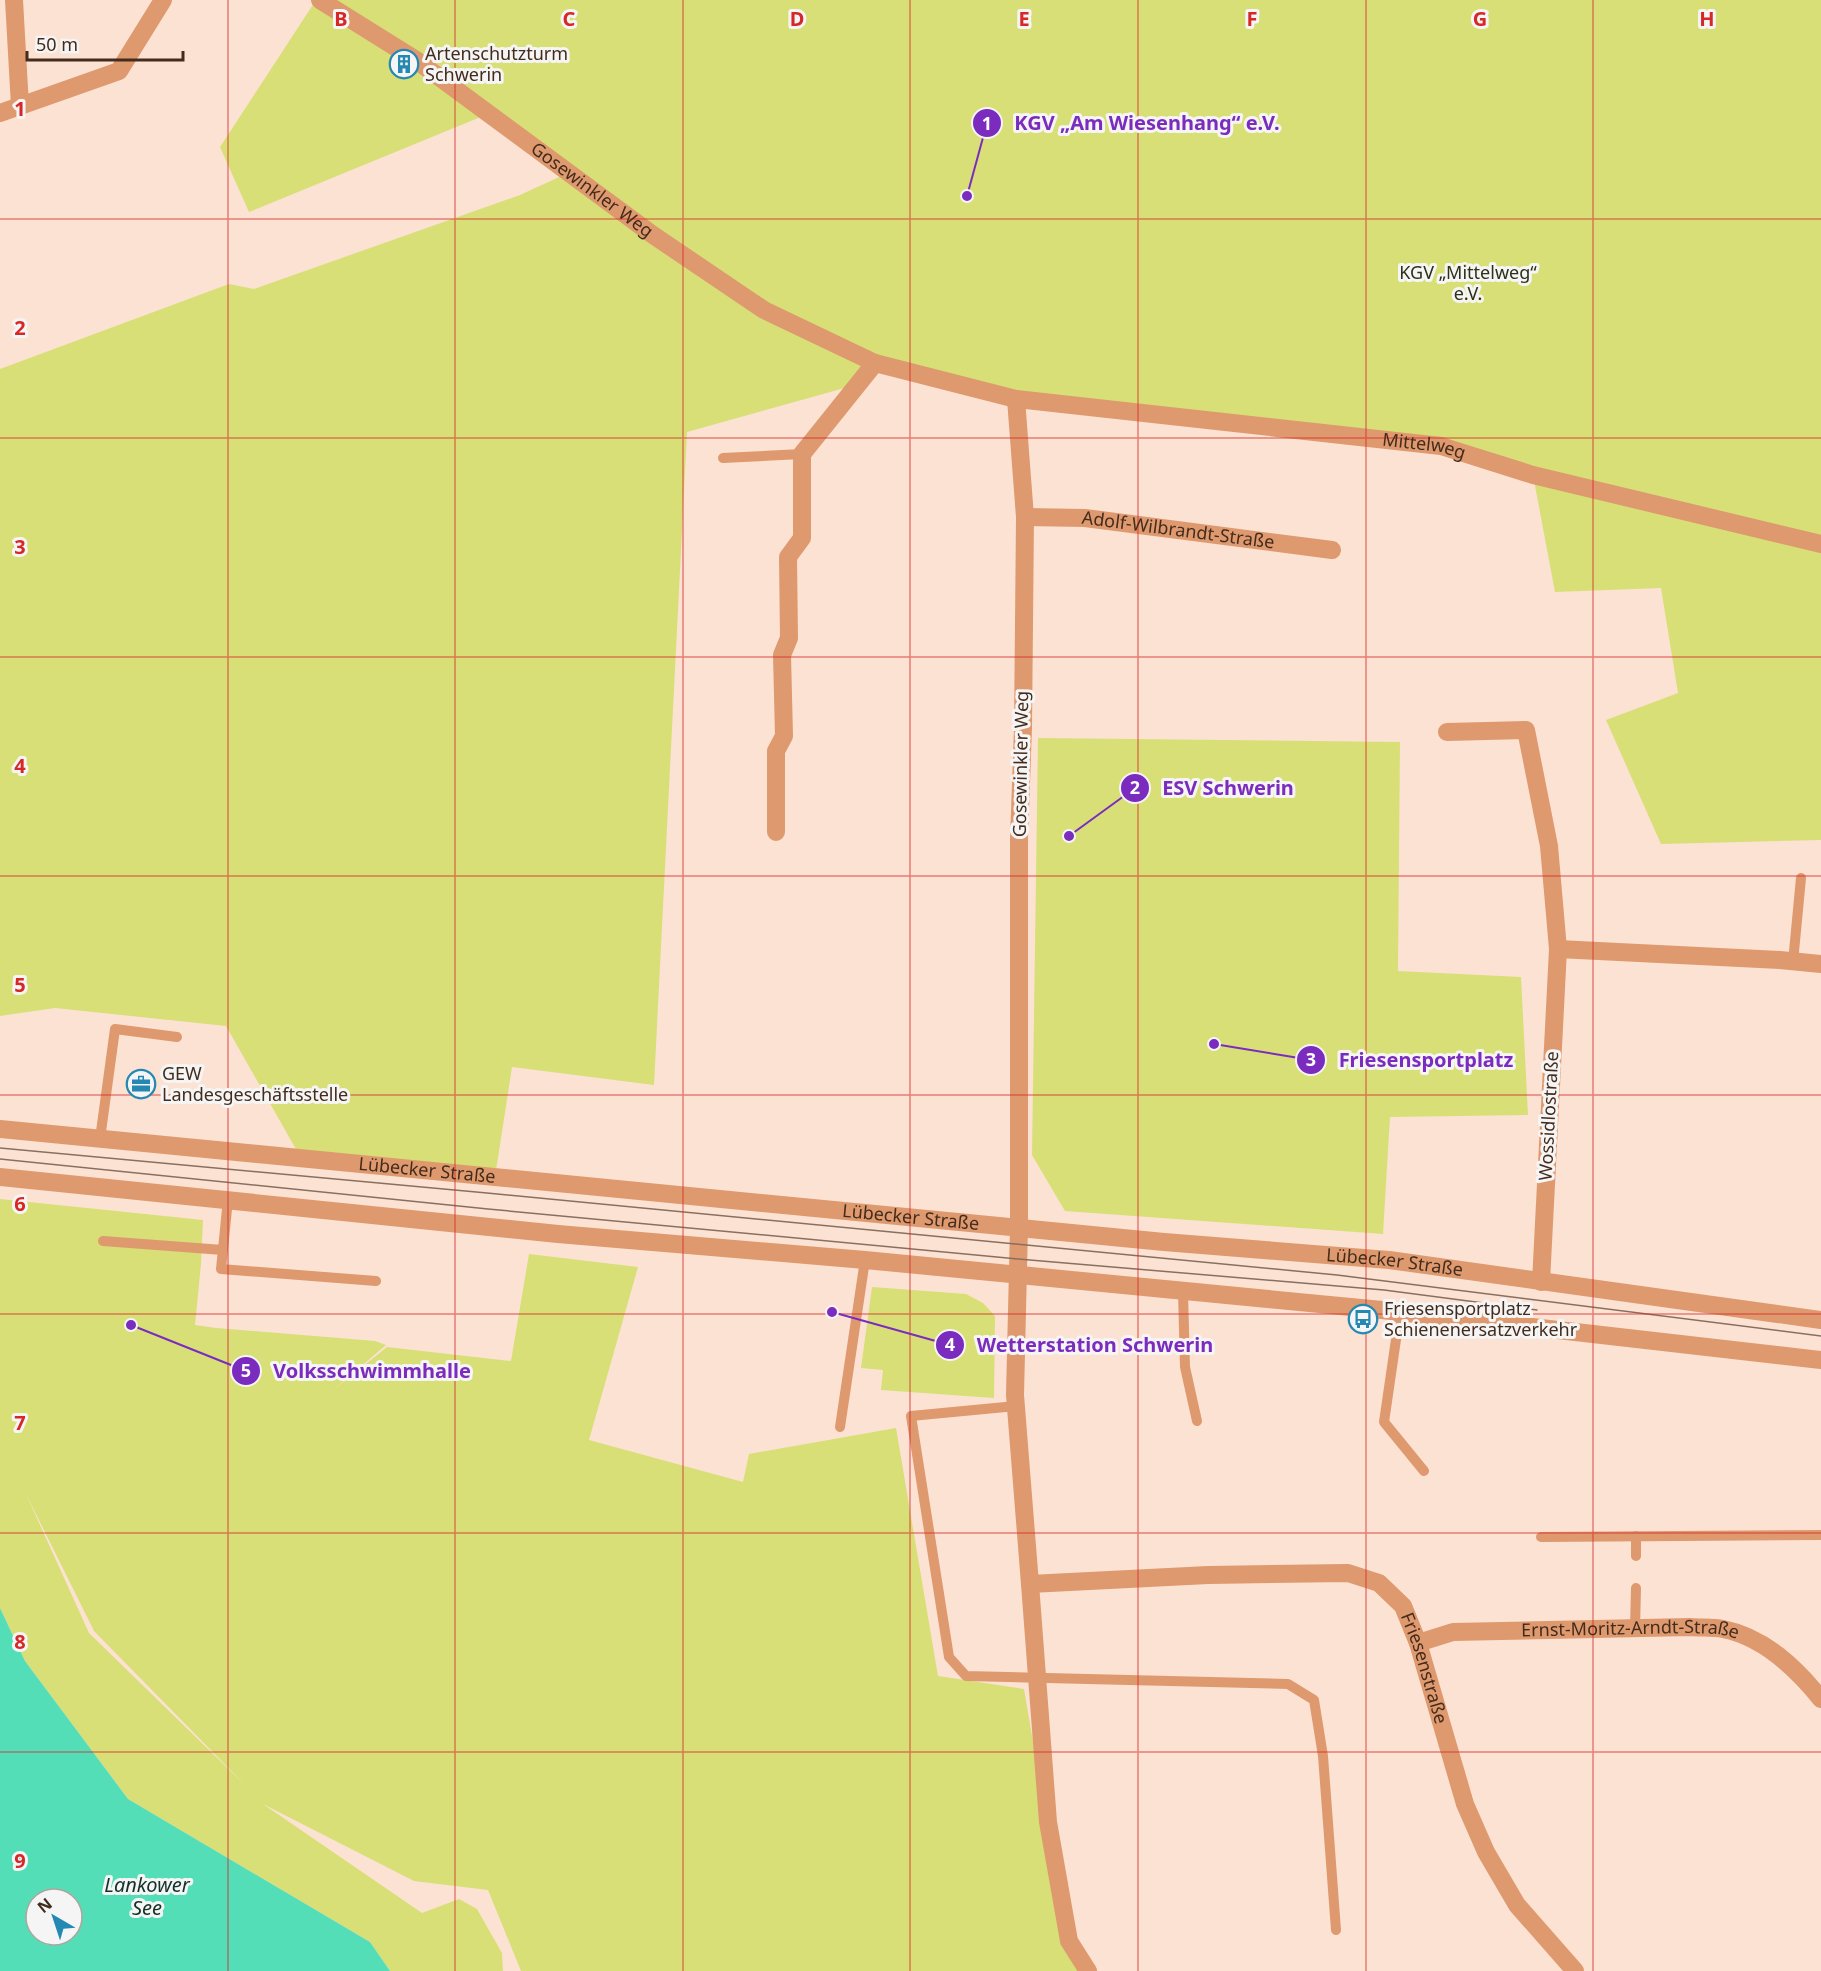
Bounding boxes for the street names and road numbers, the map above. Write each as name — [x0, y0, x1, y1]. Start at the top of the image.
street label: Gosewinkler Weg — [527, 136, 659, 242]
street label: Mittelweg — [1381, 427, 1469, 464]
street label: Adolf-Wilbrandt-Straße — [1081, 505, 1276, 553]
street label: Gosewinkler Weg — [1007, 691, 1033, 837]
street label: Wossidlostraße — [1533, 1051, 1563, 1181]
street label: Lübecker Straße — [358, 1151, 497, 1188]
street label: Lübecker Straße — [841, 1198, 980, 1235]
street label: Lübecker Straße — [1325, 1242, 1465, 1281]
street label: Friesenstraße — [1396, 1609, 1454, 1726]
street label: Ernst-Moritz-Arndt-Straße — [1521, 1614, 1742, 1644]

